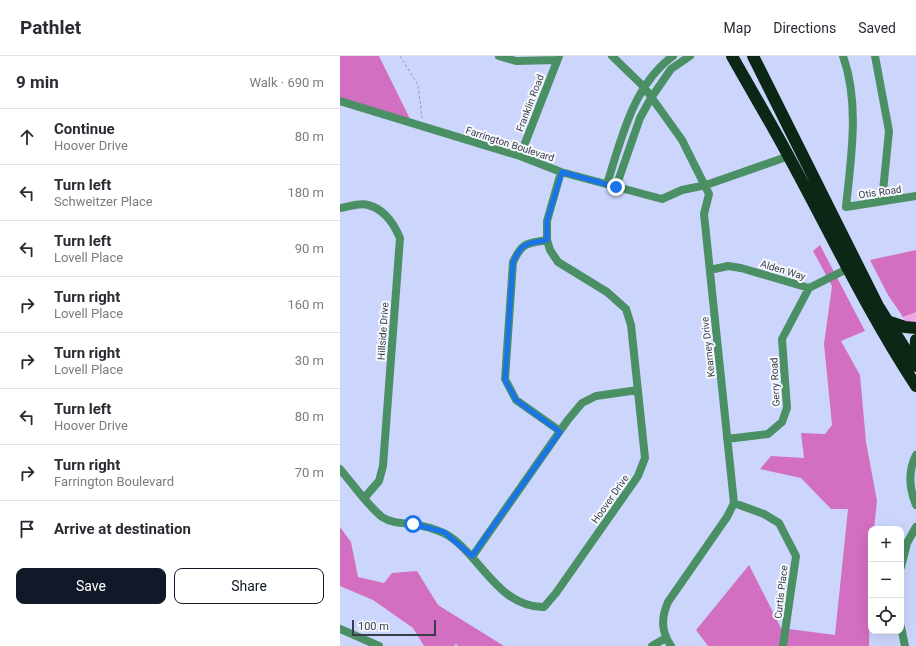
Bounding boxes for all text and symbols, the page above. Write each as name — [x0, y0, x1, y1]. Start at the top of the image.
text: Pathlet — [20, 16, 81, 39]
text: Map — [724, 20, 751, 36]
text: Directions — [773, 20, 836, 36]
text: Saved — [858, 20, 896, 36]
text: 9 min — [16, 72, 59, 92]
street label: Franklin Road — [514, 73, 546, 133]
text: Walk · 690 m — [249, 75, 324, 90]
text: Continue — [54, 120, 115, 138]
street label: Farrington Boulevard — [464, 125, 556, 163]
icon: ahead — [16, 126, 38, 148]
text: 80 m — [295, 129, 324, 144]
text: Hoover Drive — [54, 138, 128, 153]
text: Turn left — [54, 176, 111, 194]
route end — [607, 178, 625, 196]
icon: left — [16, 182, 38, 204]
street label: Otis Road — [858, 184, 902, 200]
text: 180 m — [287, 185, 324, 200]
text: Schweitzer Place — [54, 194, 153, 209]
text: Turn left — [54, 232, 111, 250]
icon: left — [16, 238, 38, 260]
text: 90 m — [295, 241, 324, 256]
text: Lovell Place — [54, 250, 123, 265]
street label: Alden Way — [759, 258, 807, 282]
text: Turn right — [54, 288, 120, 306]
icon: right — [16, 294, 38, 316]
text: 160 m — [287, 297, 324, 312]
street label: Hillside Drive — [375, 302, 391, 360]
text: Lovell Place — [54, 306, 123, 321]
street label: Kearney Drive — [699, 316, 717, 378]
text: Turn right — [54, 344, 120, 362]
icon: right — [16, 350, 38, 372]
text: 30 m — [295, 353, 324, 368]
street label: Gerry Road — [768, 357, 782, 407]
text: Lovell Place — [54, 362, 123, 377]
text: Turn left — [54, 400, 111, 418]
icon: left — [16, 406, 38, 428]
text: 80 m — [295, 409, 324, 424]
text: Hoover Drive — [54, 418, 128, 433]
text: Turn right — [54, 456, 120, 474]
icon: right — [16, 462, 38, 484]
text: 70 m — [295, 465, 324, 480]
street label: Hoover Drive — [589, 473, 631, 525]
text: Farrington Boulevard — [54, 474, 174, 489]
route start — [404, 515, 422, 533]
icon: arrive — [16, 518, 38, 540]
text: Arrive at destination — [54, 520, 191, 538]
map controls — [868, 526, 904, 634]
button: + — [868, 526, 904, 562]
button: − — [868, 562, 904, 598]
street label: Curtis Place — [772, 565, 790, 619]
button: Save — [16, 568, 166, 604]
button: Share — [174, 568, 324, 604]
button: locate — [868, 598, 904, 634]
scale bar — [352, 618, 436, 637]
text: 100 m — [358, 620, 389, 633]

